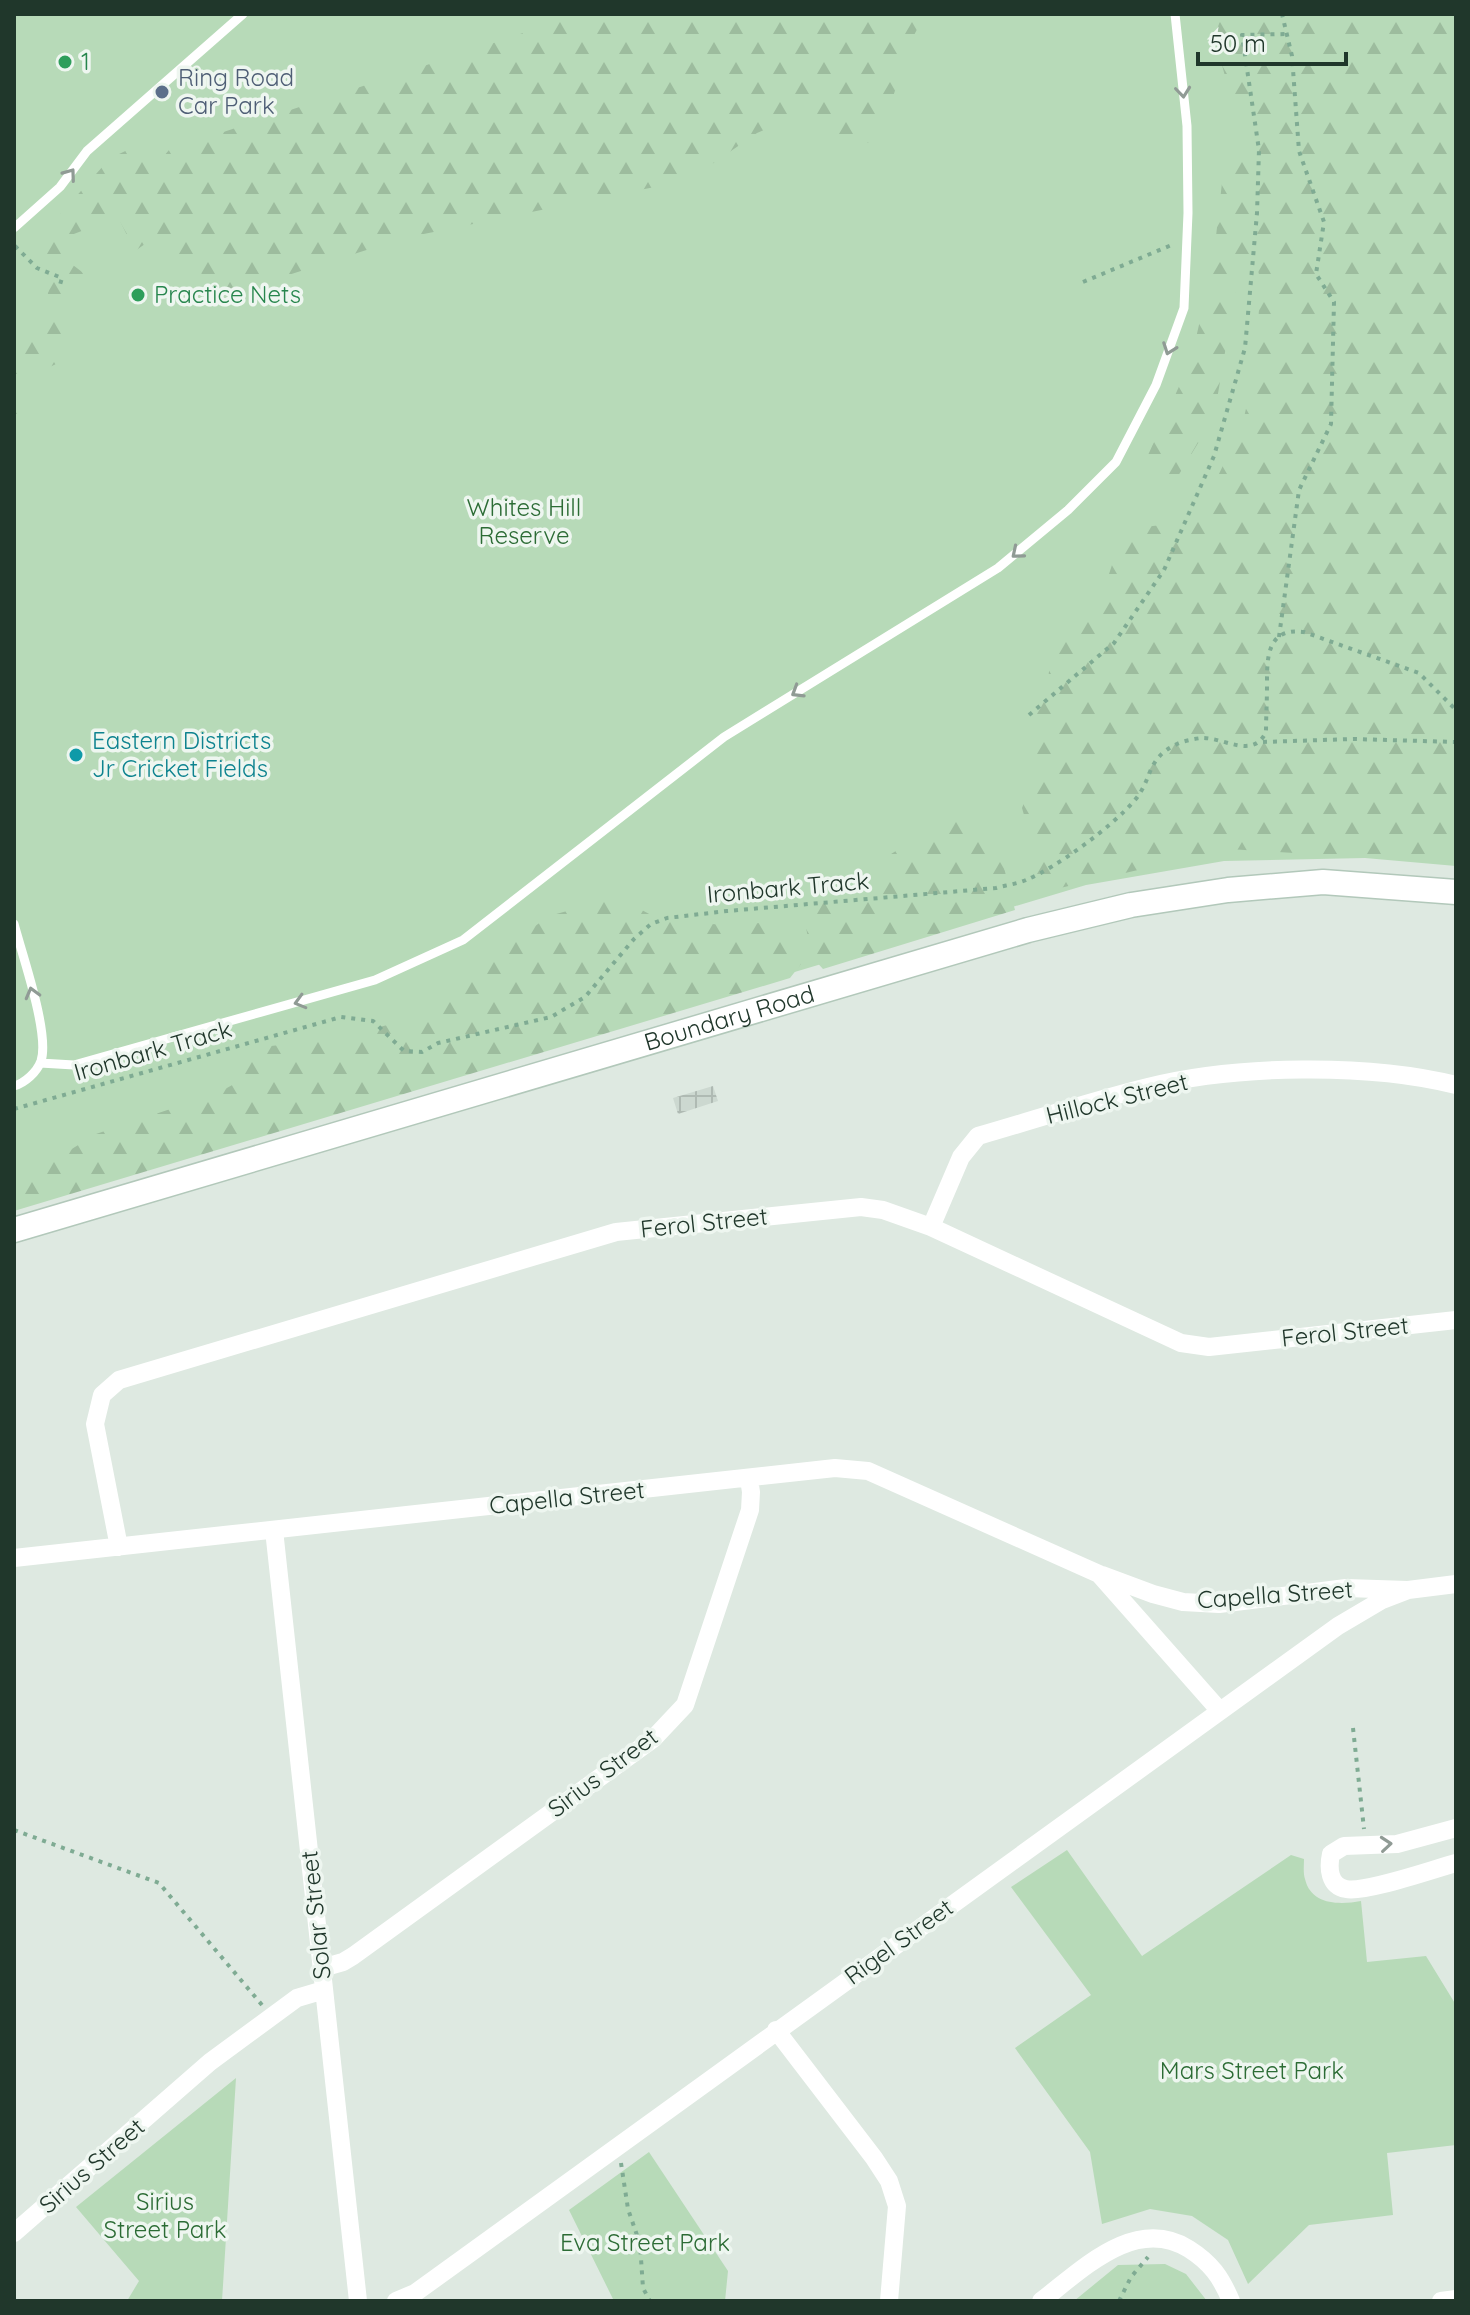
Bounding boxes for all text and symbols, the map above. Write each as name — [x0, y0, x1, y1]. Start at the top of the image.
scale bar — [1198, 16, 1346, 66]
text: 50 m — [1210, 28, 1266, 58]
place label: 1 — [81, 46, 90, 76]
marker: 1 — [56, 53, 74, 71]
place label: Ring Road Car Park — [178, 62, 294, 120]
marker: Ring Road Car Park — [153, 83, 171, 101]
one-way arrow — [1175, 86, 1192, 99]
one-way arrow — [60, 168, 75, 183]
place label: Practice Nets — [154, 279, 301, 309]
marker: Practice Nets — [129, 286, 147, 304]
one-way arrow — [1163, 341, 1179, 355]
park label: Whites Hill Reserve — [467, 492, 581, 550]
one-way arrow — [1011, 543, 1026, 557]
one-way arrow — [791, 682, 806, 698]
place label: Eastern Districts Jr Cricket Fields — [92, 725, 271, 783]
marker: Eastern Districts Jr Cricket Fields — [67, 746, 85, 764]
street label: Ironbark Track — [706, 865, 870, 909]
street label: Boundary Road — [641, 978, 818, 1057]
one-way arrow — [25, 987, 42, 1001]
one-way arrow — [294, 992, 308, 1009]
street label: Ironbark Track — [70, 1013, 235, 1087]
street label: Hillock Street — [1043, 1066, 1191, 1130]
street label: Ferol Street — [639, 1200, 769, 1244]
street label: Ferol Street — [1280, 1309, 1410, 1353]
street label: Capella Street — [488, 1474, 646, 1520]
street label: Capella Street — [1196, 1574, 1354, 1614]
street label: Sirius Street — [541, 1721, 663, 1823]
one-way arrow — [1380, 1836, 1393, 1853]
street label: Solar Street — [293, 1849, 337, 1981]
street label: Rigel Street — [838, 1892, 959, 1991]
park label: Mars Street Park — [1160, 2055, 1344, 2085]
street label: Sirius Street — [32, 2111, 150, 2219]
park label: Sirius Street Park — [104, 2186, 226, 2244]
park label: Eva Street Park — [560, 2227, 730, 2257]

